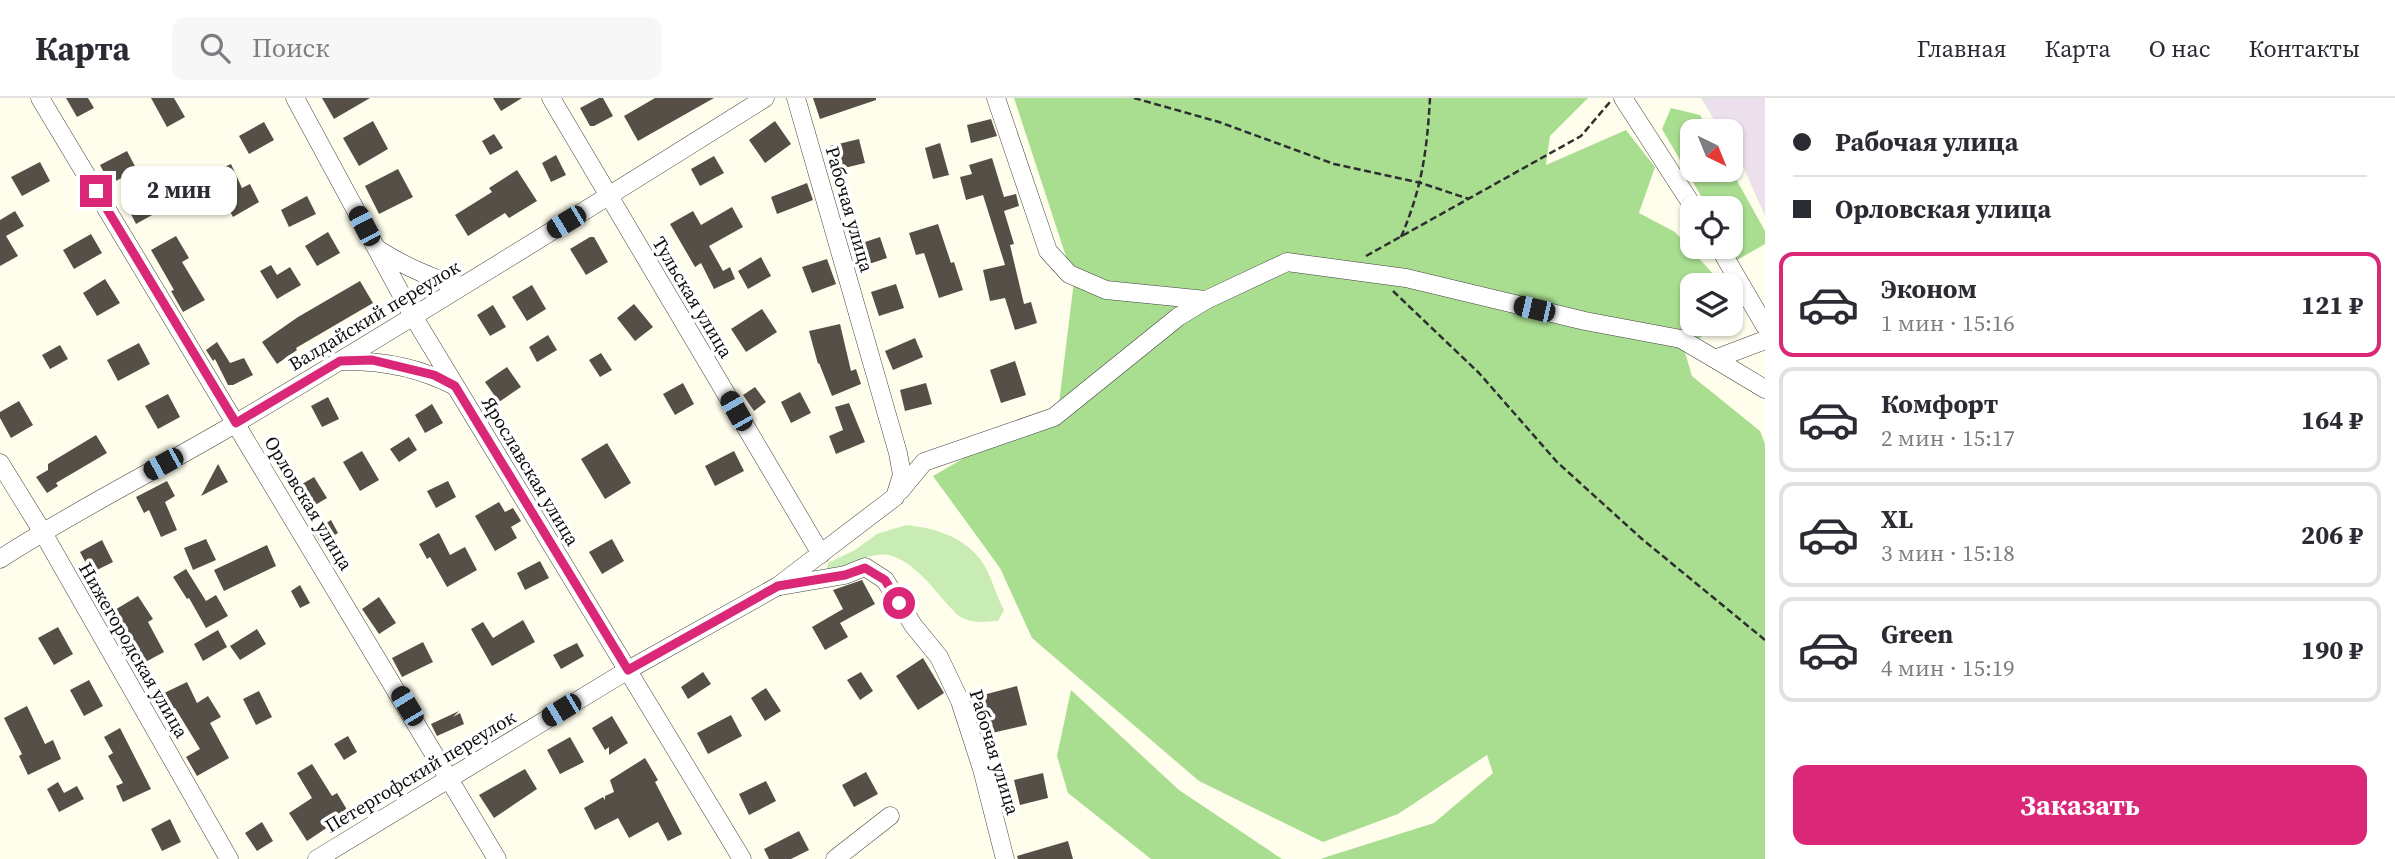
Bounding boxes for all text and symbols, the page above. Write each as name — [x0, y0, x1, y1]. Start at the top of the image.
search box — [172, 17, 662, 80]
text: Карта — [35, 26, 130, 71]
icon: search — [196, 29, 234, 67]
text: Поиск — [252, 30, 330, 66]
text: Главная — [1917, 32, 2006, 65]
text: Карта — [2044, 32, 2111, 65]
text: О нас — [2149, 32, 2210, 65]
text: Контакты — [2248, 32, 2360, 65]
north arrow — [1680, 119, 1743, 182]
map controls — [1680, 119, 1743, 336]
text: Рабочая улица — [1835, 124, 2018, 160]
street label: Рабочая улица — [820, 143, 880, 275]
callout: 2 мин — [120, 166, 236, 216]
text: 2 мин — [147, 174, 211, 206]
route end — [80, 175, 112, 207]
text: Орловская улица — [1835, 191, 2051, 227]
button: locate — [1680, 196, 1743, 259]
car — [543, 202, 590, 242]
car — [345, 203, 384, 249]
street label: Тульская улица — [647, 231, 740, 363]
street label: Валдайский переулок — [283, 253, 465, 377]
text: Эконом — [1881, 271, 1977, 307]
button: layers — [1680, 273, 1743, 336]
icon: car — [1797, 273, 1860, 336]
text: 121 ₽ — [2301, 287, 2363, 323]
car — [1512, 294, 1557, 324]
text: 1 мин · 15:16 — [1881, 307, 2015, 339]
text: Комфорт — [1881, 386, 1998, 422]
car — [717, 388, 756, 434]
icon: car — [1797, 388, 1860, 451]
street label: Ярославская улица — [476, 392, 586, 551]
text: 164 ₽ — [2301, 402, 2363, 438]
text: 2 мин · 15:17 — [1881, 422, 2015, 454]
street label: Орловская улица — [259, 431, 360, 575]
car — [140, 445, 187, 483]
text: XL — [1881, 501, 1913, 537]
icon: car — [1797, 503, 1860, 566]
text: 206 ₽ — [2301, 517, 2363, 553]
text: 3 мин · 15:18 — [1881, 537, 2015, 569]
street label: Нижегородская улица — [73, 557, 195, 743]
route start — [883, 587, 915, 619]
text: Green — [1881, 616, 1953, 652]
icon: car — [1797, 618, 1860, 681]
text: 190 ₽ — [2301, 632, 2363, 668]
text: 4 мин · 15:19 — [1881, 652, 2015, 684]
car — [388, 683, 427, 729]
street label: Рабочая улица — [964, 686, 1026, 818]
car — [538, 690, 585, 730]
street label: Петергофский переулок — [320, 703, 521, 838]
button: Заказать — [1793, 765, 2367, 845]

